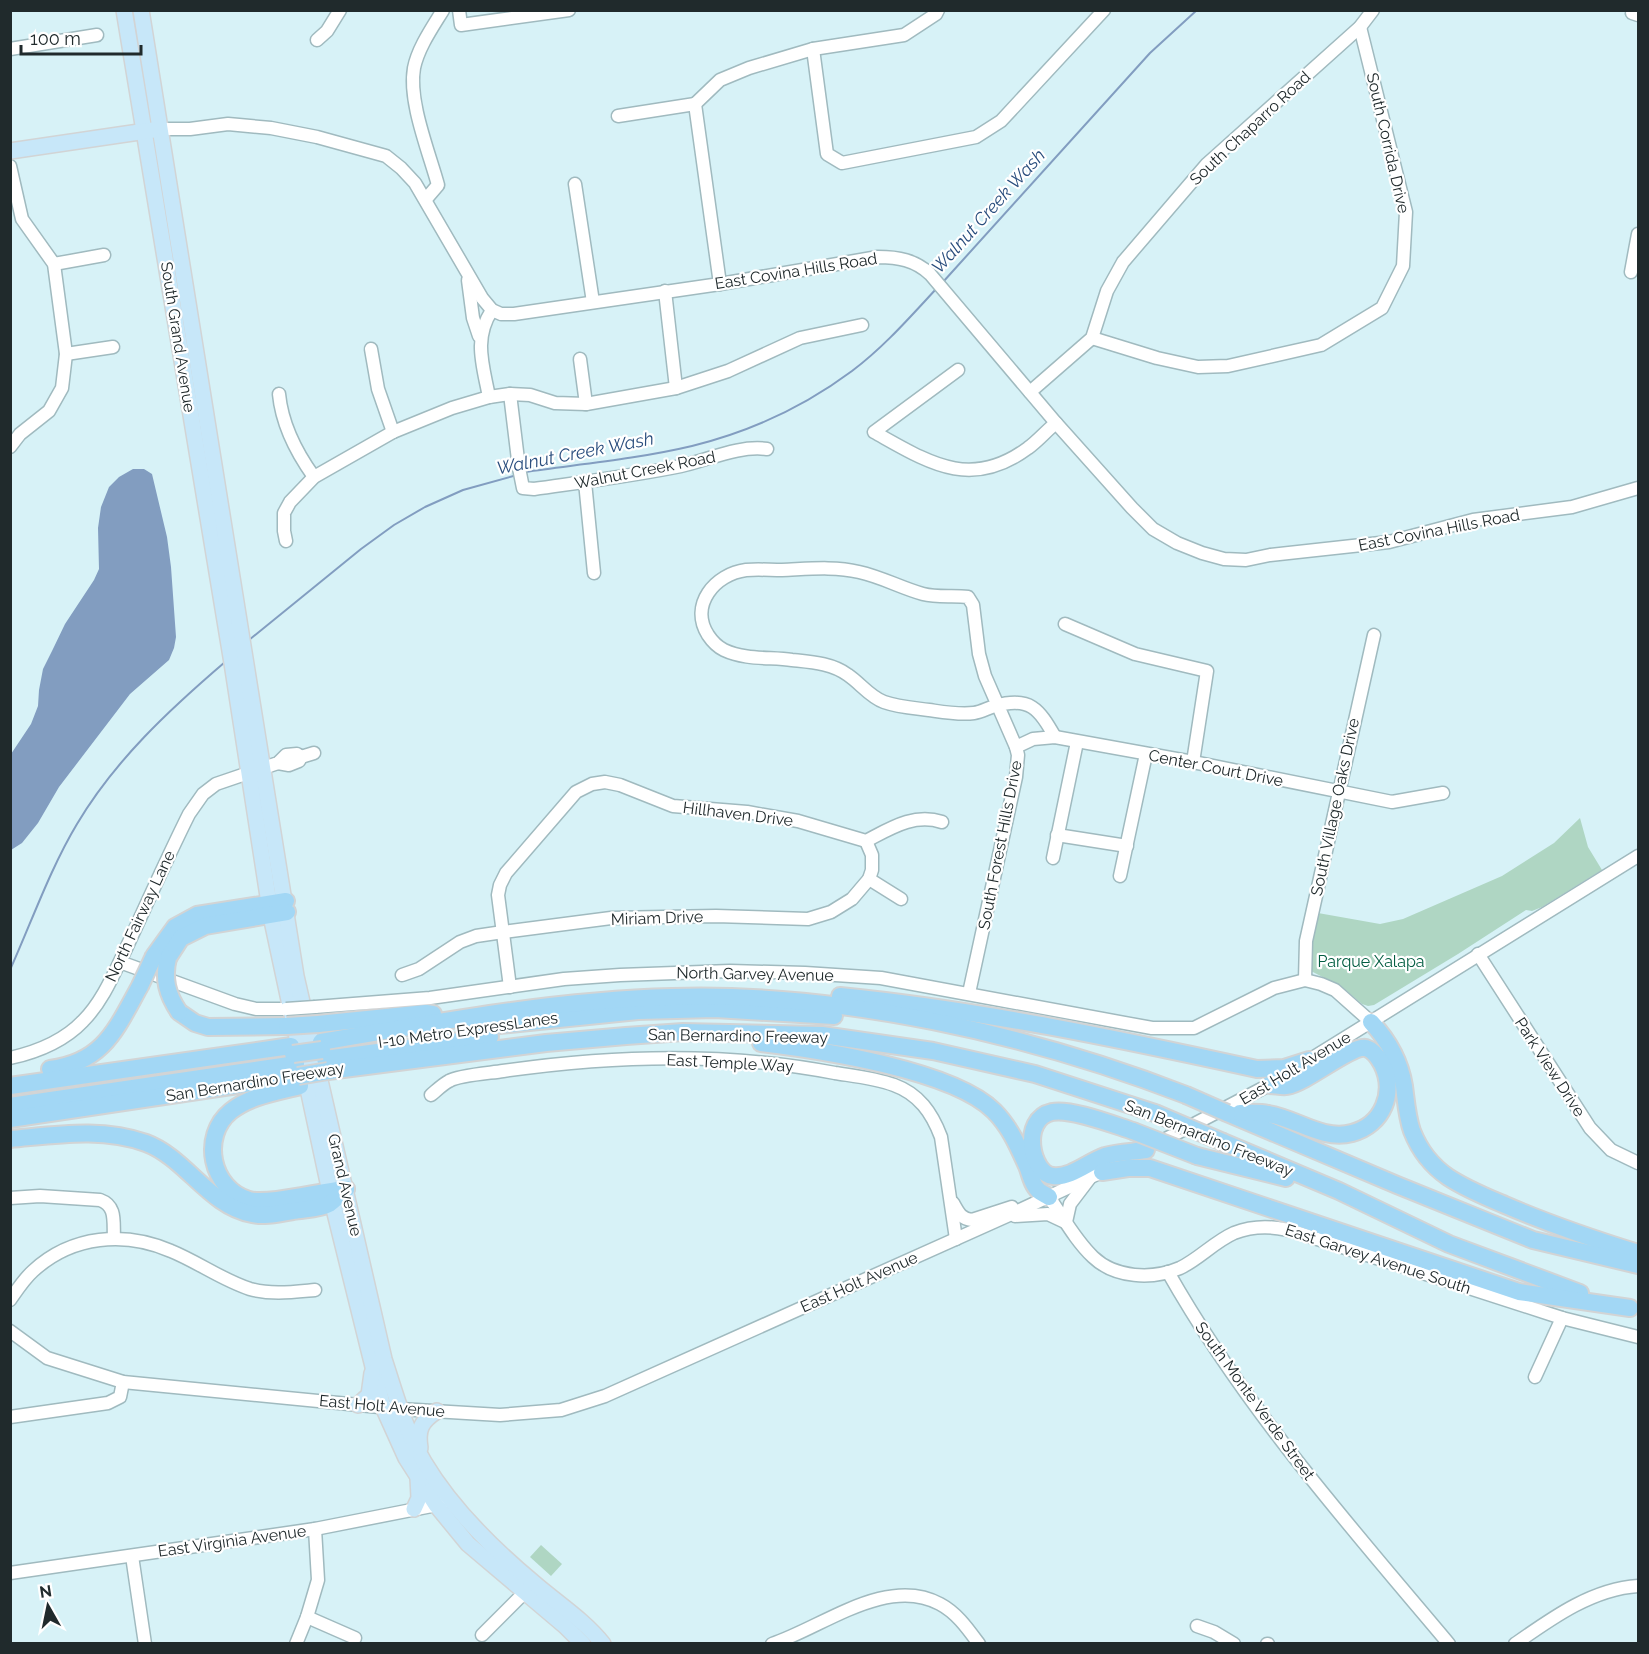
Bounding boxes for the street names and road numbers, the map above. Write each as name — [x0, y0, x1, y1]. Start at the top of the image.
street label: South Chaparro Road — [1186, 67, 1314, 189]
street label: South Corrida Drive — [1363, 71, 1413, 215]
street label: East Covina Hills Road — [713, 249, 879, 293]
street label: South Grand Avenue — [157, 260, 199, 414]
street label: Walnut Creek Road — [573, 447, 717, 493]
street label: East Covina Hills Road — [1357, 505, 1521, 555]
street label: South Village Oaks Drive — [1307, 716, 1363, 898]
street label: Center Court Drive — [1147, 746, 1285, 790]
street label: South Forest Hills Drive — [974, 759, 1026, 931]
street label: Hillhaven Drive — [682, 798, 794, 830]
street label: North Fairway Lane — [101, 847, 179, 985]
street label: Miriam Drive — [611, 907, 703, 929]
street label: North Garvey Avenue — [676, 963, 834, 985]
street label: I-10 Metro ExpressLanes — [377, 1008, 559, 1052]
street label: Park View Drive — [1511, 1014, 1589, 1120]
street label: San Bernardino Freeway — [648, 1025, 828, 1047]
street label: East Holt Avenue — [1236, 1027, 1354, 1109]
street label: East Temple Way — [666, 1050, 794, 1076]
street label: San Bernardino Freeway — [165, 1058, 346, 1105]
street label: San Bernardino Freeway — [1122, 1095, 1296, 1181]
street label: Grand Avenue — [324, 1132, 366, 1238]
street label: East Garvey Avenue South — [1283, 1220, 1473, 1298]
street label: East Holt Avenue — [797, 1248, 921, 1316]
street label: South Monte Verde Street — [1191, 1318, 1319, 1484]
street label: East Holt Avenue — [318, 1391, 446, 1421]
street label: East Virginia Avenue — [157, 1521, 307, 1561]

